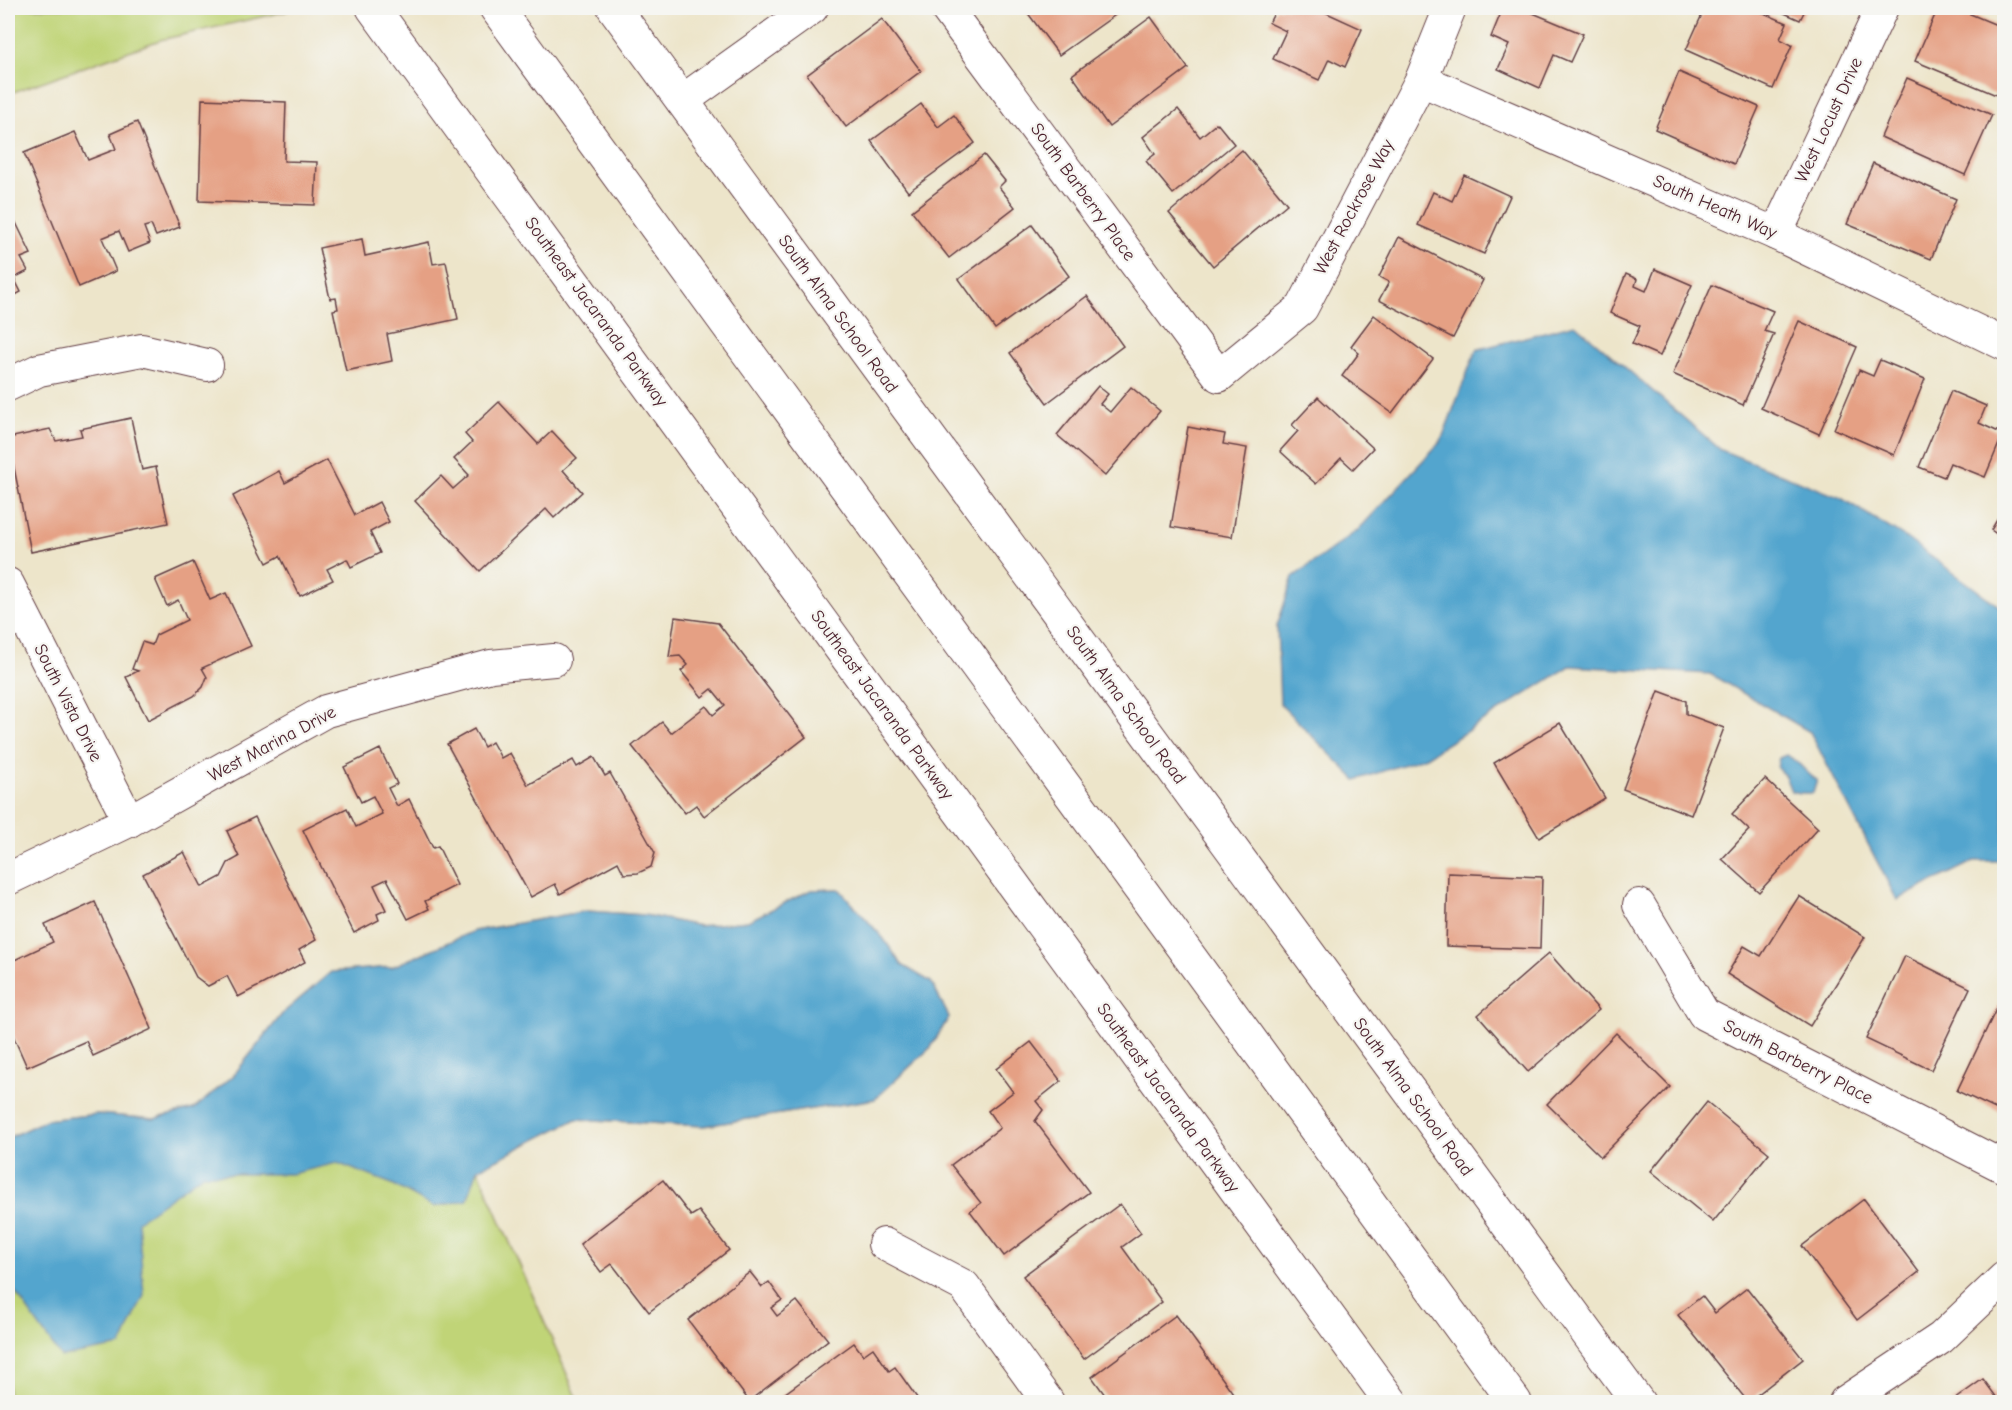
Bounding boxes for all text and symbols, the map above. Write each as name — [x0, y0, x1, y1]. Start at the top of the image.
street label: West Locust Drive — [1791, 54, 1867, 186]
street label: South Barberry Place — [1026, 119, 1140, 265]
street label: West Rockrose Way — [1310, 135, 1399, 278]
street label: South Heath Way — [1650, 170, 1781, 244]
street label: Southeast Jacaranda Parkway — [520, 213, 672, 412]
street label: South Alma School Road — [774, 231, 902, 397]
street label: Southeast Jacaranda Parkway — [806, 606, 958, 805]
street label: South Alma School Road — [1062, 622, 1190, 788]
street label: South Vista Drive — [29, 641, 107, 765]
street label: West Marina Drive — [205, 701, 339, 787]
street label: Southeast Jacaranda Parkway — [1092, 999, 1244, 1198]
street label: South Alma School Road — [1349, 1014, 1477, 1180]
street label: South Barberry Place — [1720, 1015, 1876, 1109]

